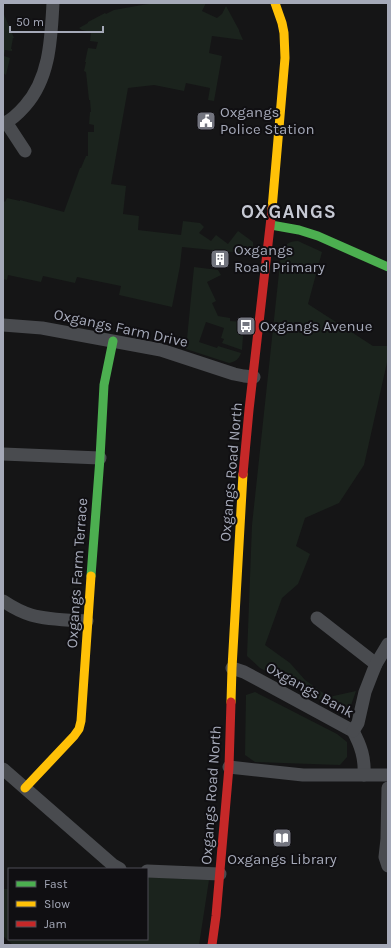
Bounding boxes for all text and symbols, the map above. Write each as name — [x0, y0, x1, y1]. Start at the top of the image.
scale bar — [10, 8, 103, 34]
text: 50 m — [16, 15, 44, 29]
place label: Oxgangs Police Station — [220, 103, 315, 138]
public building icon: Oxgangs Police Station — [195, 110, 217, 132]
district label: OXGANGS — [241, 201, 337, 223]
place label: Oxgangs Road Primary — [234, 241, 325, 276]
building icon: Oxgangs Road Primary — [209, 248, 231, 270]
street label: Oxgangs Farm Drive — [52, 305, 190, 351]
bus stop icon: Oxgangs Avenue — [235, 315, 257, 337]
place label: Oxgangs Avenue — [260, 317, 372, 335]
street label: Oxgangs Road North — [216, 402, 246, 542]
street label: Oxgangs Farm Terrace — [63, 497, 91, 649]
street label: Oxgangs Bank — [263, 658, 357, 722]
street label: Oxgangs Road North — [197, 725, 225, 865]
library icon: Oxgangs Library — [271, 827, 293, 849]
place label: Oxgangs Library — [227, 850, 337, 868]
legend — [8, 868, 148, 940]
text: Fast — [44, 877, 68, 891]
text: Slow — [44, 897, 70, 911]
text: Jam — [44, 917, 67, 931]

